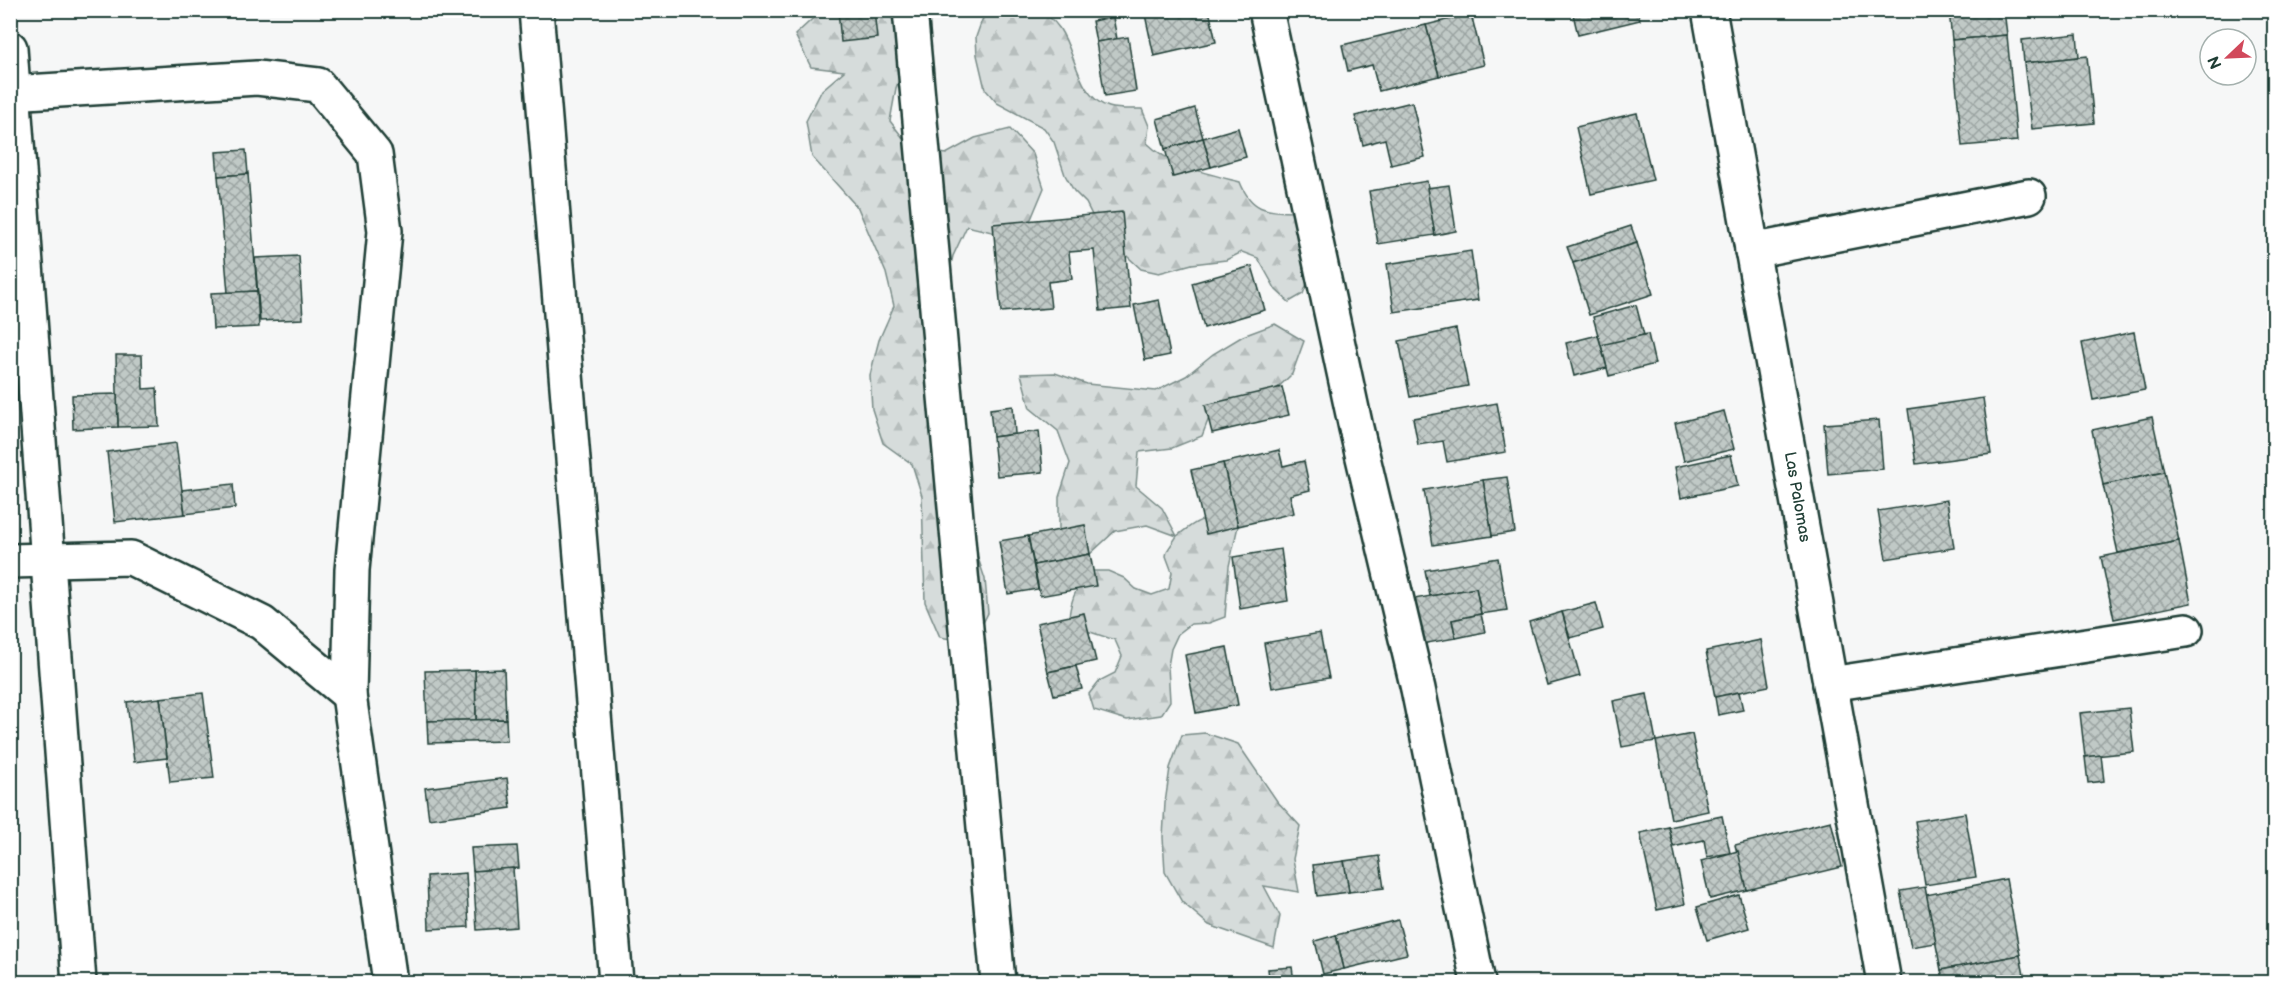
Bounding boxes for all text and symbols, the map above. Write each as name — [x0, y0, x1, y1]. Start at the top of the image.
north arrow — [2198, 27, 2258, 87]
text: N — [2204, 53, 2227, 72]
street label: Las Palomas — [1780, 450, 1814, 544]

